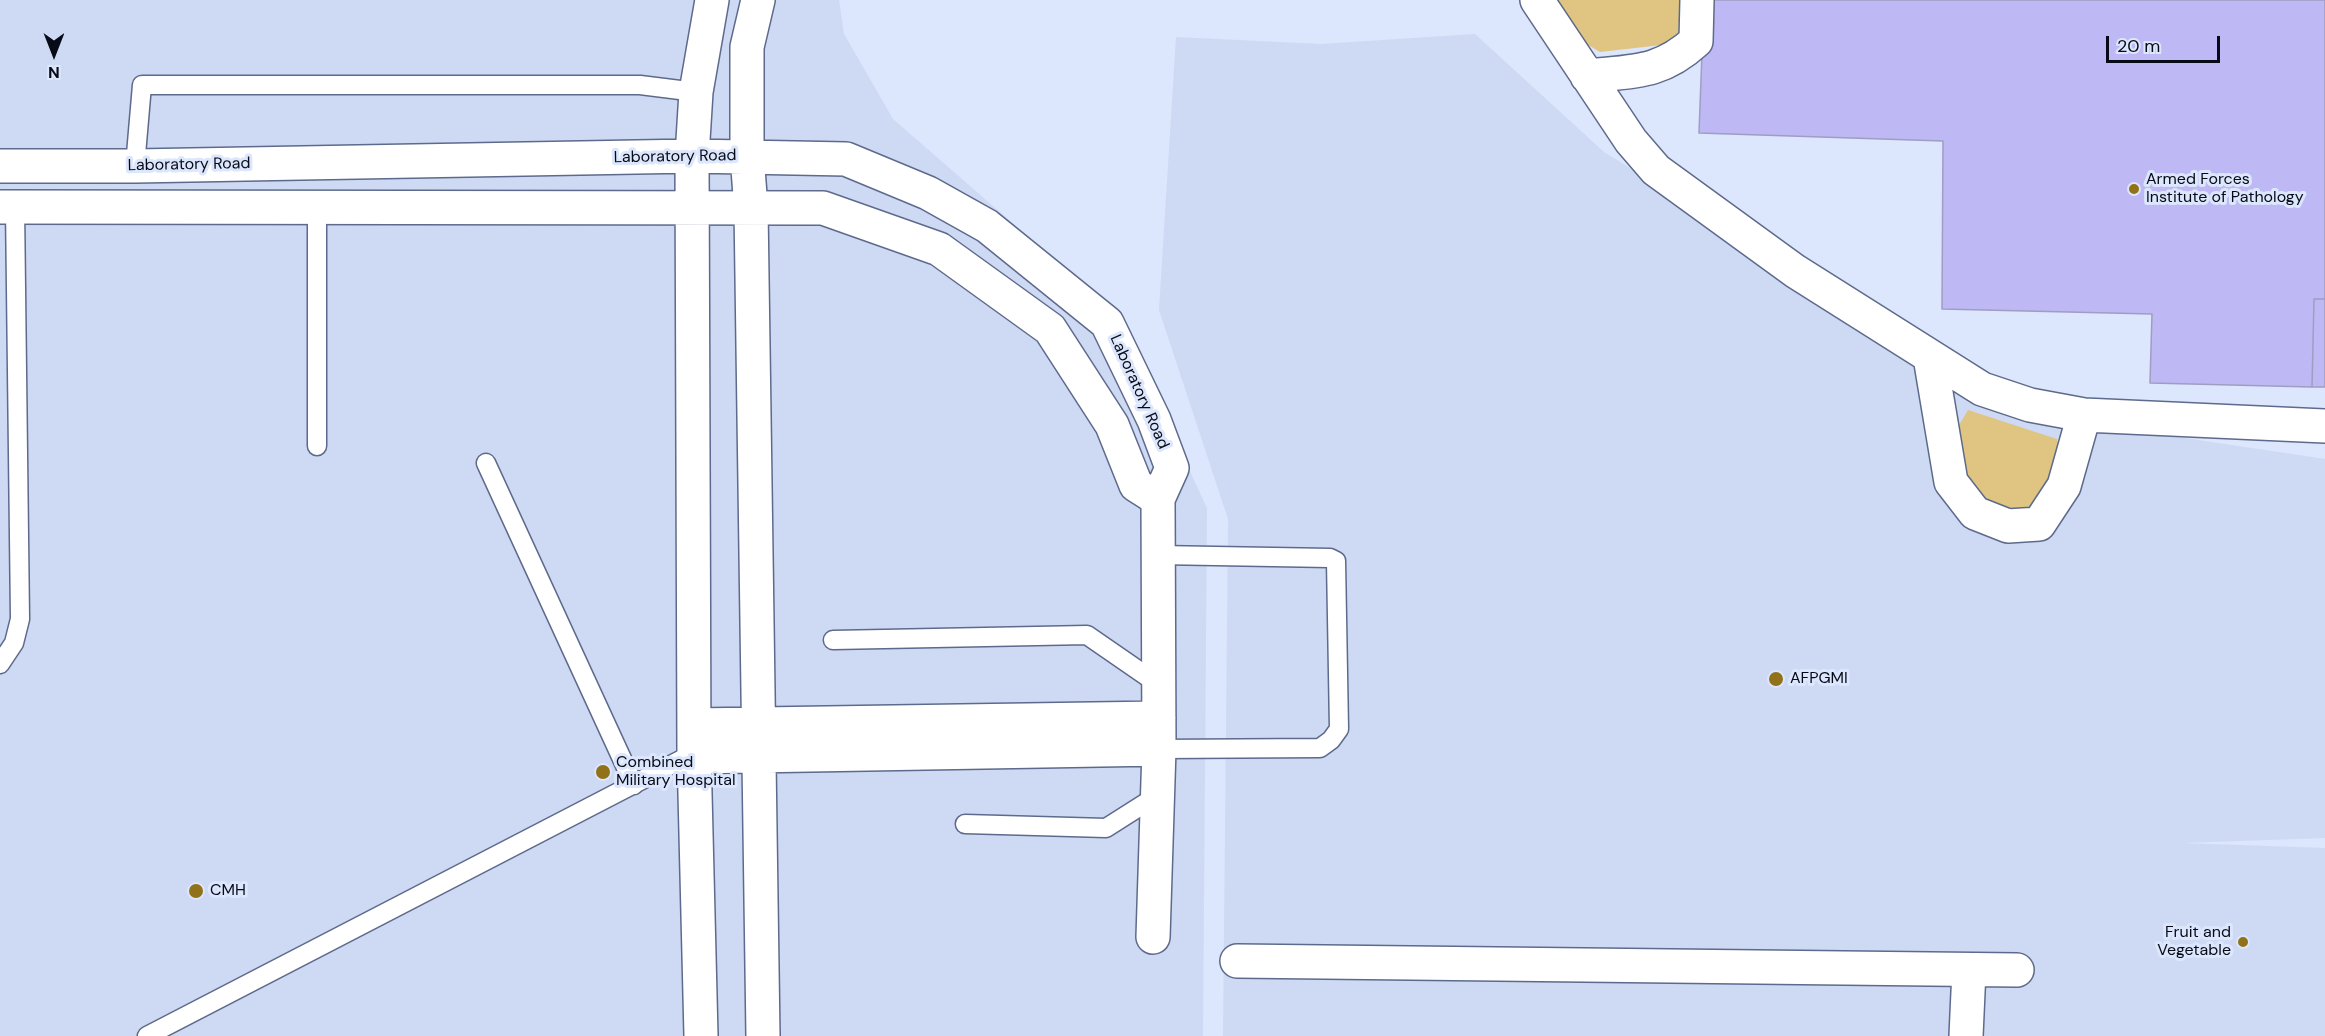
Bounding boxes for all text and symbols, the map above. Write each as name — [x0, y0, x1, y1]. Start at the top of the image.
north arrow — [24, 24, 84, 84]
scale bar — [2109, 24, 2223, 62]
text: 20 m — [2117, 34, 2160, 58]
text: N — [48, 62, 60, 83]
street label: Laboratory Road — [613, 146, 737, 168]
street label: Laboratory Road — [127, 154, 251, 176]
place label: Armed Forces Institute of Pathology — [2146, 170, 2304, 208]
marker: Armed Forces Institute of Pathology — [2127, 182, 2141, 196]
street label: Laboratory Road — [1105, 332, 1173, 452]
place label: AFPGMI — [1790, 669, 1848, 689]
marker: AFPGMI — [1767, 670, 1785, 688]
place label: Combined Military Hospital — [616, 753, 736, 791]
marker: Combined Military Hospital — [594, 763, 612, 781]
place label: CMH — [210, 881, 246, 901]
marker: CMH — [187, 882, 205, 900]
place label: Fruit and Vegetable — [2157, 923, 2231, 961]
marker: Fruit and Vegetable — [2236, 935, 2250, 949]

